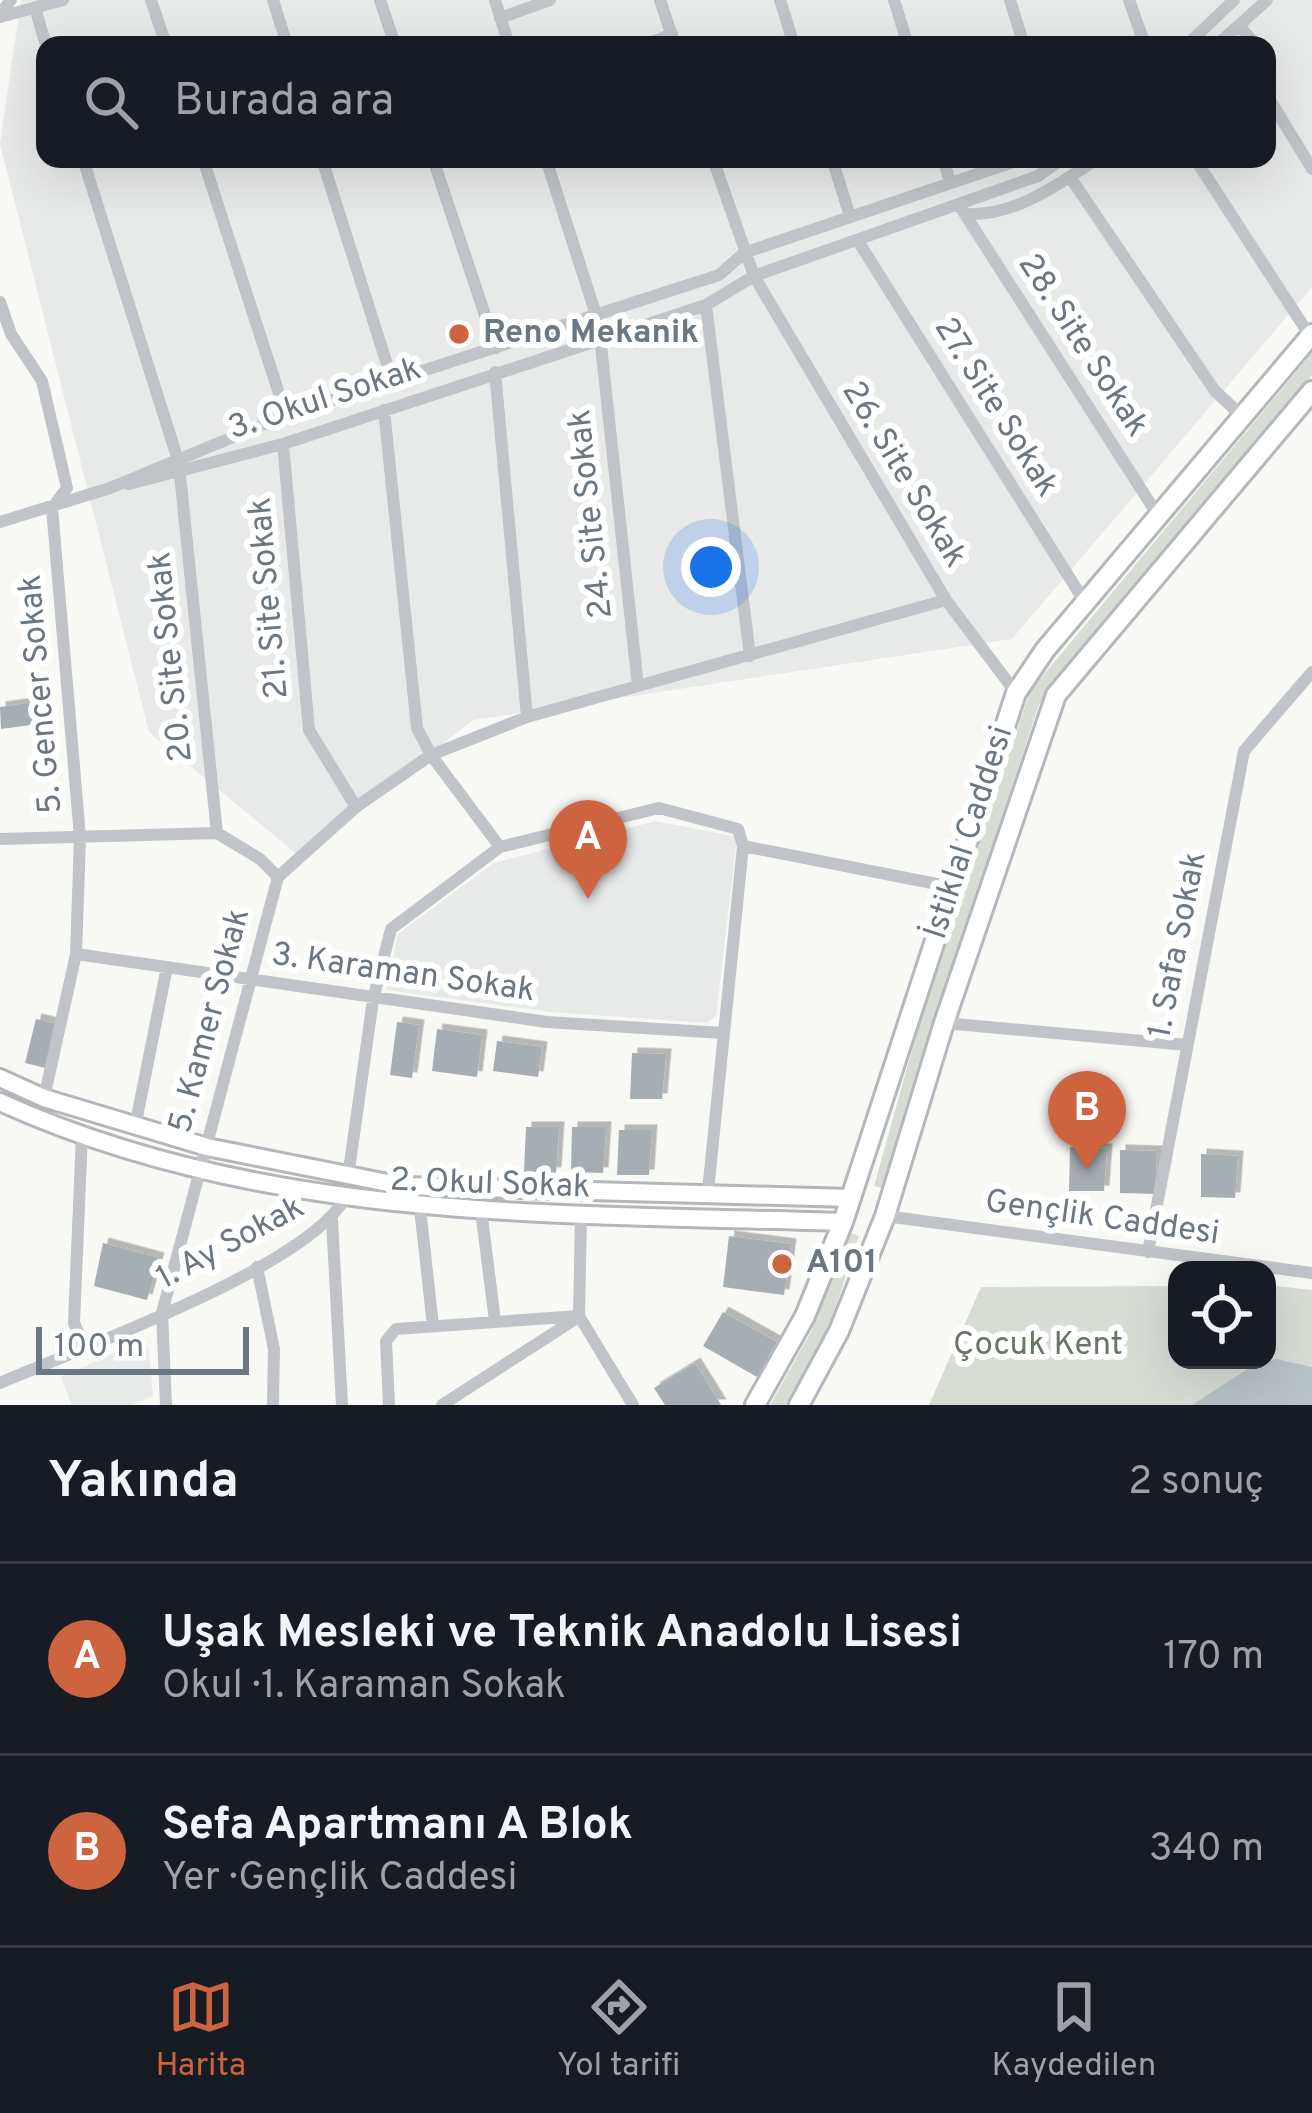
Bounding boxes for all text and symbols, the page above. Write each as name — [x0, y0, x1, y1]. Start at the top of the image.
search box — [36, 36, 1276, 168]
icon: search — [78, 69, 144, 135]
text: Burada ara — [174, 74, 394, 131]
street label: 28. Site Sokak — [1007, 246, 1157, 446]
street label: 27. Site Sokak — [923, 310, 1067, 506]
place label: Reno Mekanik — [483, 313, 699, 355]
marker: Reno Mekanik — [446, 321, 472, 347]
street label: 3. Okul Sokak — [223, 349, 427, 451]
street label: 26. Site Sokak — [831, 374, 975, 576]
street label: 24. Site Sokak — [560, 407, 624, 621]
street label: 21. Site Sokak — [240, 495, 300, 701]
your location — [681, 537, 741, 597]
street label: 20. Site Sokak — [140, 550, 204, 764]
street label: 5. Gencer Sokak — [11, 573, 73, 815]
street label: İstiklal Caddesi — [916, 721, 1024, 945]
pin: A — [549, 800, 627, 899]
street label: 1. Safa Sokak — [1140, 848, 1218, 1042]
street label: 5. Kamer Sokak — [161, 904, 261, 1138]
street label: 3. Karaman Sokak — [269, 935, 537, 1013]
pin: B — [1048, 1071, 1126, 1170]
street label: 2. Okul Sokak — [389, 1161, 591, 1209]
street label: Gençlik Caddesi — [982, 1182, 1222, 1256]
street label: 1. Ay Sokak — [150, 1188, 312, 1300]
place label: A101 — [806, 1243, 877, 1285]
marker: A101 — [769, 1251, 795, 1277]
map controls — [1168, 1261, 1276, 1369]
button: locate — [1168, 1261, 1276, 1369]
scale bar — [36, 1321, 249, 1374]
park label: Çocuk Kent — [953, 1325, 1123, 1367]
text: 100 m — [54, 1327, 144, 1369]
text: Yakında — [48, 1451, 239, 1516]
text: 2 sonuç — [1128, 1459, 1264, 1508]
text: Uşak Mesleki ve Teknik Anadolu Lisesi — [162, 1606, 962, 1663]
text: A — [73, 1634, 101, 1683]
text: 170 m — [1163, 1634, 1264, 1683]
text: Okul · 1. Karaman Sokak — [162, 1663, 566, 1712]
text: Sefa Apartmanı A Blok — [162, 1798, 633, 1855]
text: B — [74, 1826, 100, 1875]
text: 340 m — [1149, 1826, 1264, 1875]
text: Yer · Gençlik Caddesi — [162, 1855, 517, 1904]
tab: Harita — [156, 1974, 246, 2088]
tab: Yol tarifi — [557, 1974, 680, 2088]
tab: Kaydedilen — [991, 1974, 1156, 2088]

